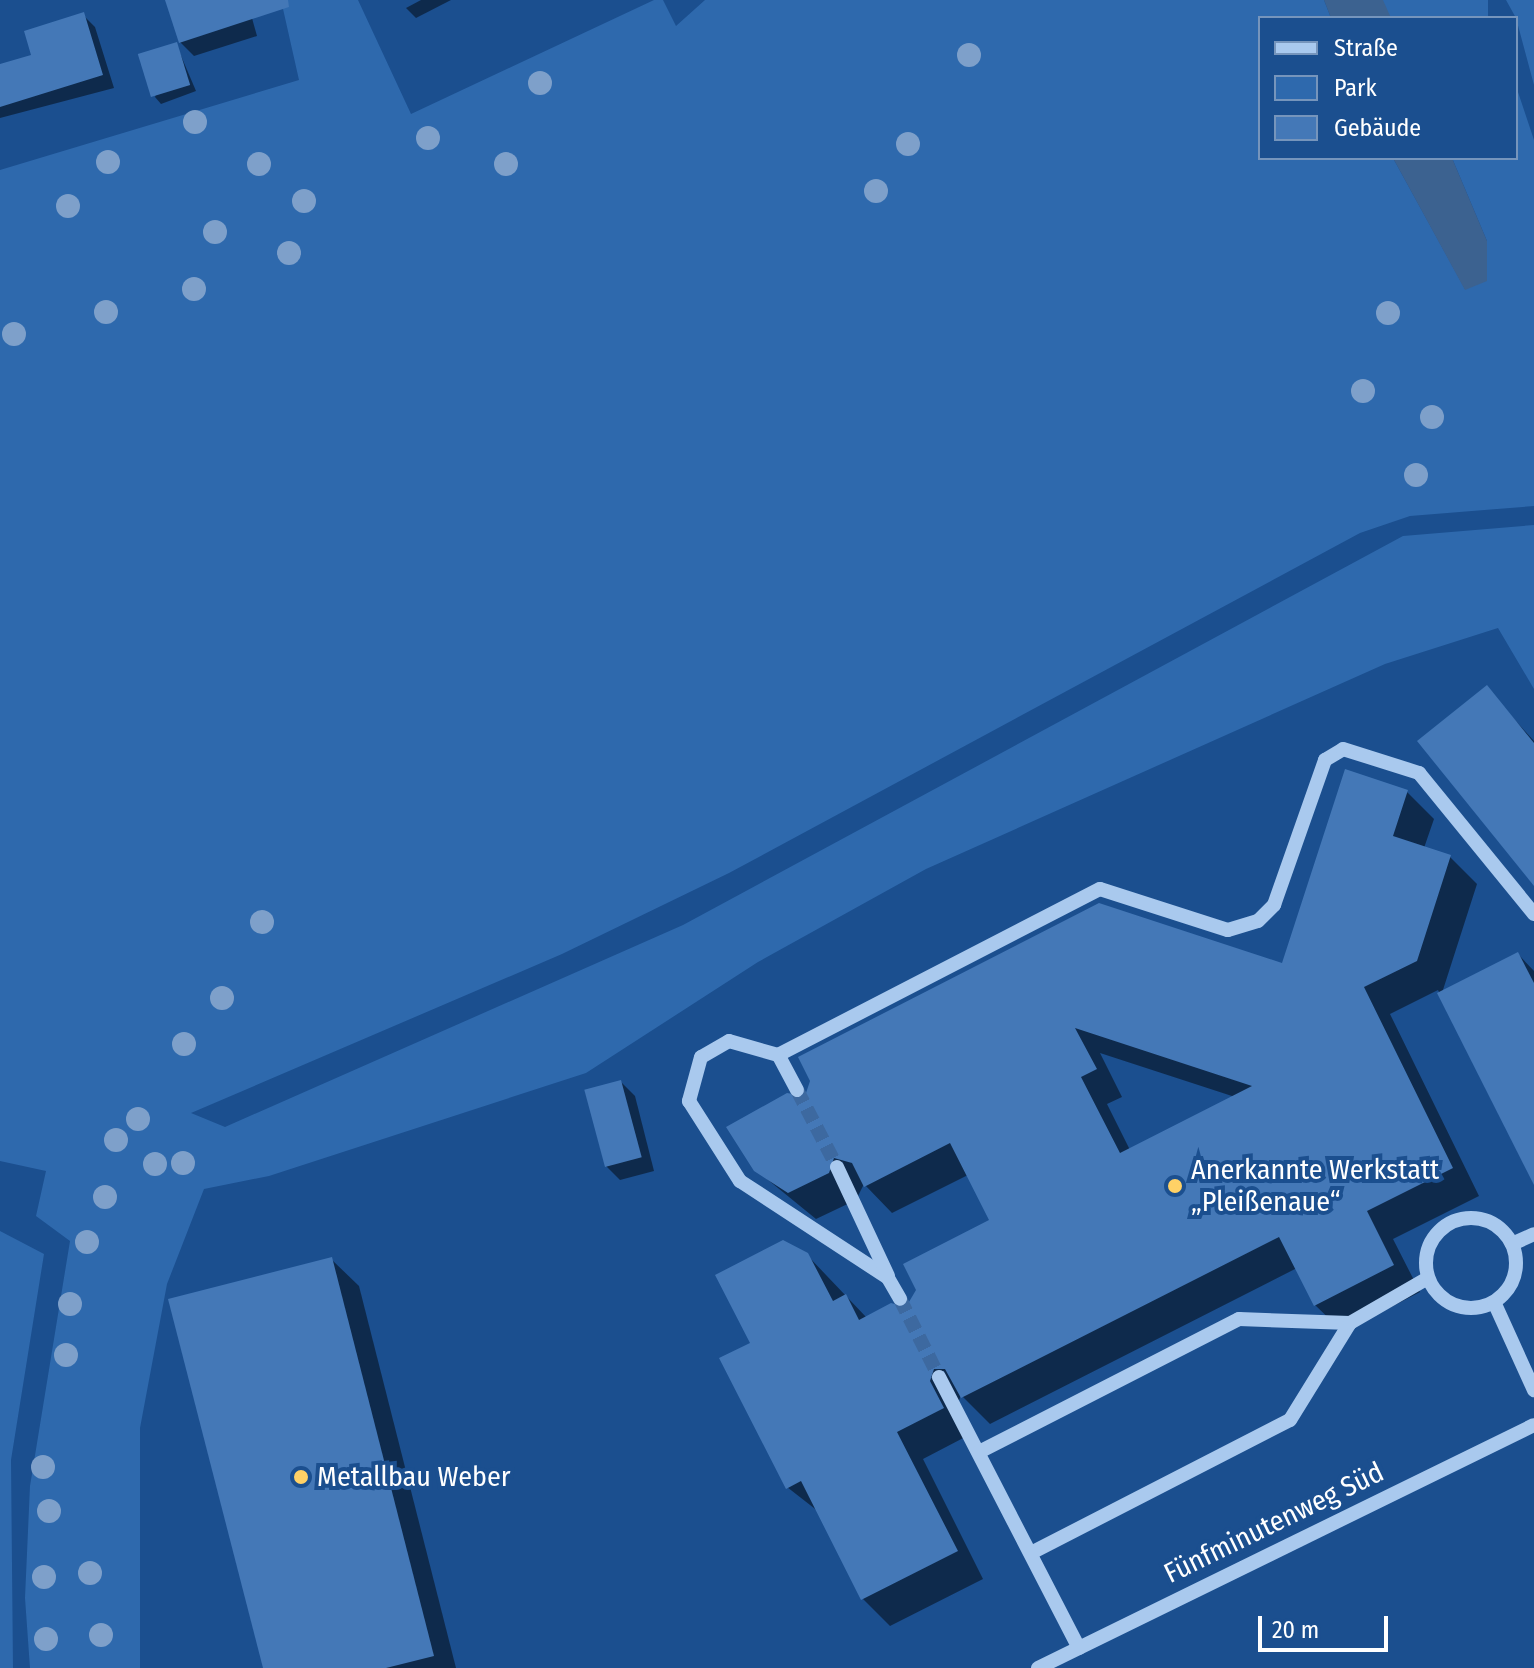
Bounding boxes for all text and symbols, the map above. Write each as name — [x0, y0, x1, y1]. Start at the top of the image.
legend — [1258, 16, 1518, 160]
text: Straße — [1334, 34, 1398, 62]
text: Park — [1334, 74, 1377, 102]
text: Gebäude — [1334, 114, 1421, 142]
place label: Anerkannte Werkstatt „Pleißenaue“ — [1191, 1153, 1439, 1219]
marker: Anerkannte Werkstatt „Pleißenaue“ — [1166, 1177, 1184, 1195]
street label: Fünfminutenweg Süd — [1159, 1455, 1389, 1591]
place label: Metallbau Weber — [317, 1460, 511, 1494]
marker: Metallbau Weber — [292, 1468, 310, 1486]
scale bar — [1262, 1600, 1392, 1650]
text: 20 m — [1272, 1616, 1319, 1644]

